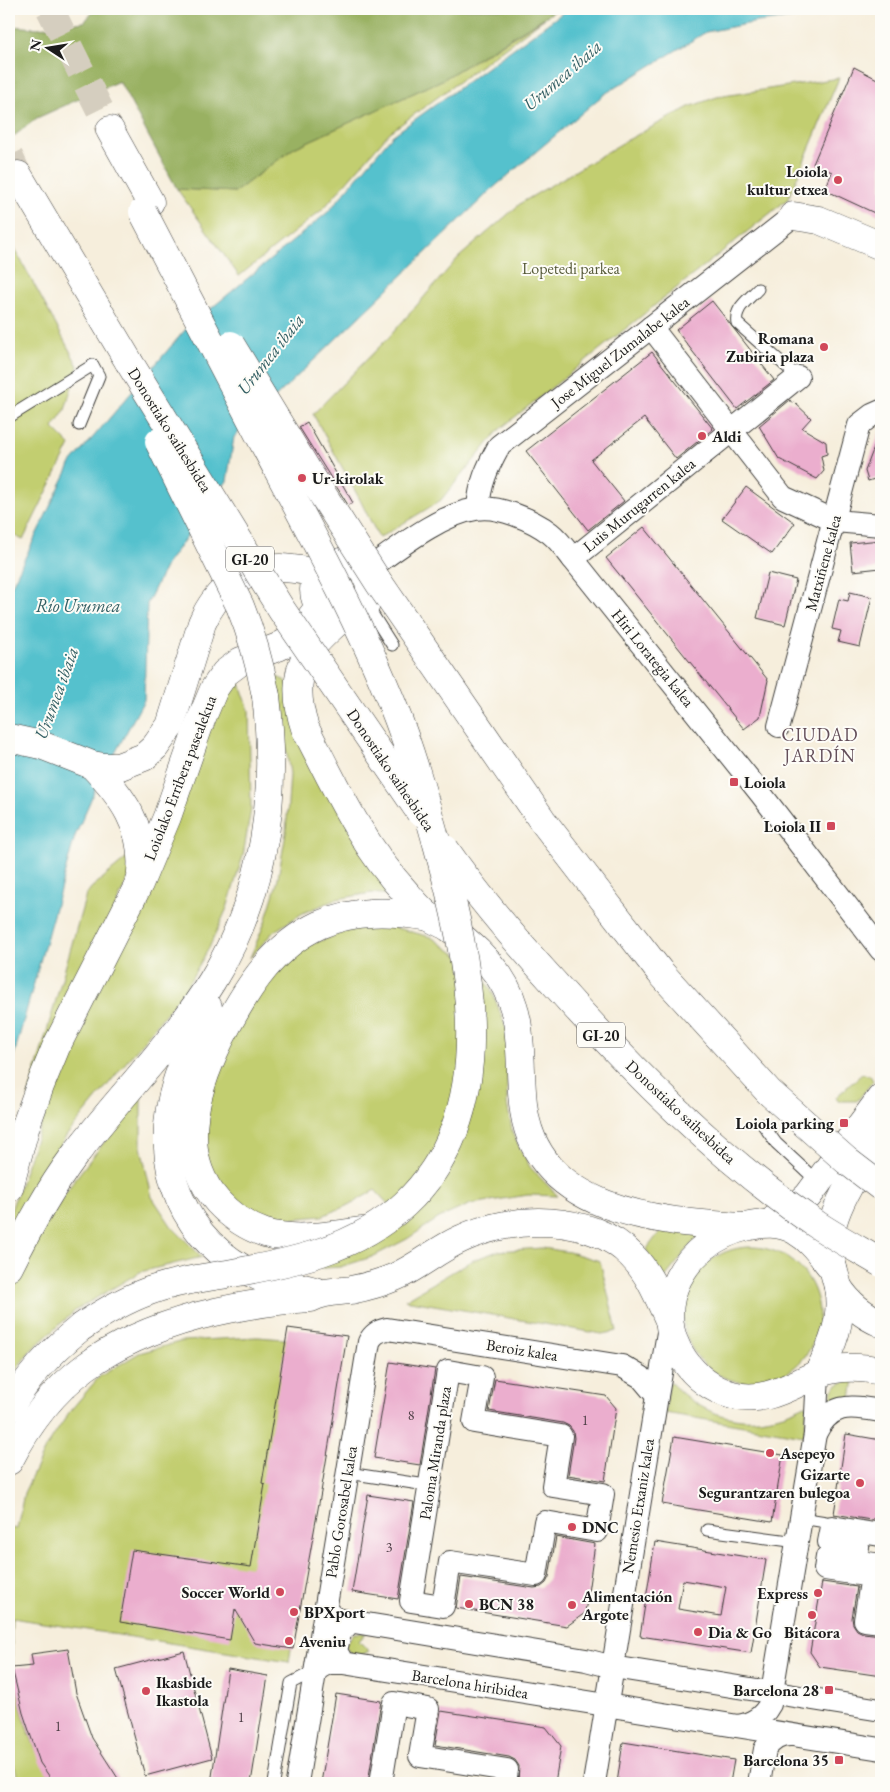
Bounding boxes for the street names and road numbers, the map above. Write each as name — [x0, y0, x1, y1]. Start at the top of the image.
street label: Jose Miguel Zumalabe kalea — [545, 291, 694, 414]
street label: Donostiako saihesbidea — [123, 364, 217, 497]
street label: Luis Murugarren kalea — [578, 453, 700, 557]
street label: Matxiñene kalea — [800, 512, 846, 614]
road number: GI-20 — [226, 546, 274, 572]
street label: Hiri Lorategia kalea — [607, 605, 699, 712]
street label: Loiolako Erribera pasealekua — [139, 692, 221, 864]
street label: Donostiako saihesbidea — [342, 705, 440, 836]
road number: GI-20 — [577, 1022, 625, 1048]
street label: Donostiako saihesbidea — [621, 1055, 741, 1169]
street label: Beroiz kalea — [485, 1334, 560, 1366]
street label: Paloma Miranda plaza — [414, 1384, 456, 1521]
street label: Nemesio Etxaniz kalea — [617, 1436, 659, 1575]
street label: Pablo Gorosabel kalea — [320, 1444, 362, 1580]
street label: Barcelona hiribidea — [410, 1664, 530, 1704]

